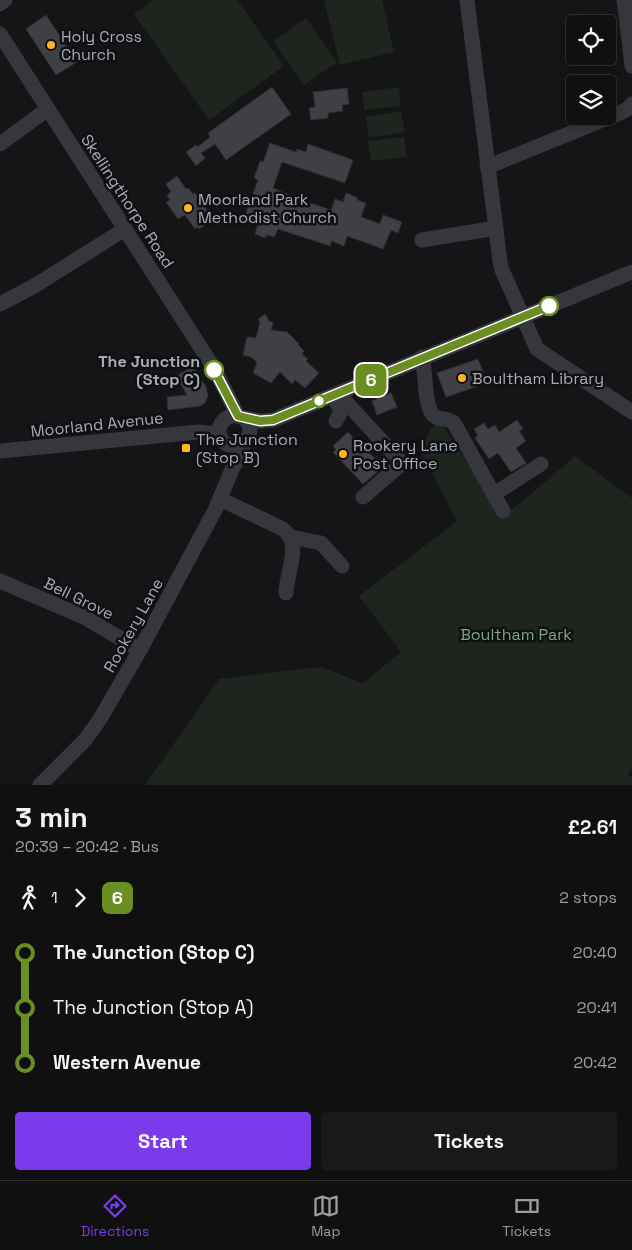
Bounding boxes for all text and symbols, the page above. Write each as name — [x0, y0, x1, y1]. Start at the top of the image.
map controls — [566, 15, 616, 125]
button: locate — [566, 15, 616, 65]
place label: Holy Cross Church — [61, 26, 142, 65]
marker: Holy Cross Church — [45, 39, 57, 51]
button: layers — [566, 75, 616, 125]
street label: Skellingthorpe Road — [76, 130, 179, 272]
place label: Moorland Park Methodist Church — [198, 189, 337, 228]
marker: Moorland Park Methodist Church — [182, 202, 194, 214]
unlabelled marker — [539, 296, 559, 316]
place label: The Junction (Stop C) — [98, 351, 200, 390]
marker: The Junction (Stop C) — [204, 360, 224, 380]
line badge: 6 — [355, 364, 387, 396]
text: 6 — [365, 368, 377, 391]
place label: Boultham Library — [472, 368, 604, 389]
marker: Boultham Library — [456, 372, 468, 384]
unlabelled marker — [312, 394, 326, 408]
street label: Moorland Avenue — [30, 407, 164, 442]
place label: The Junction (Stop B) — [196, 429, 298, 468]
place label: Rookery Lane Post Office — [353, 435, 458, 474]
marker: The Junction (Stop B) — [180, 442, 192, 454]
marker: Rookery Lane Post Office — [337, 448, 349, 460]
street label: Bell Grove — [40, 572, 117, 624]
street label: Rookery Lane — [99, 574, 168, 676]
park label: Boultham Park — [460, 624, 572, 645]
text: 3 min — [15, 799, 88, 835]
text: £2.61 — [568, 815, 617, 840]
text: 20:39 – 20:42 · Bus — [15, 836, 159, 857]
icon: walk — [15, 884, 43, 912]
icon: forward — [66, 884, 94, 912]
text: 6 — [112, 886, 123, 909]
text: 1 — [51, 887, 58, 908]
text: 2 stops — [559, 887, 617, 908]
text: The Junction (Stop C) — [53, 940, 254, 965]
text: 20:40 — [573, 942, 617, 963]
text: The Junction (Stop A) — [53, 995, 253, 1020]
text: 20:41 — [577, 997, 617, 1018]
text: Western Avenue — [53, 1050, 201, 1075]
text: 20:42 — [573, 1052, 617, 1073]
button: Start — [15, 1112, 311, 1170]
button: Tickets — [321, 1112, 617, 1170]
tab: Directions — [81, 1192, 149, 1240]
tab: Map — [311, 1192, 340, 1240]
tab: Tickets — [502, 1192, 551, 1240]

